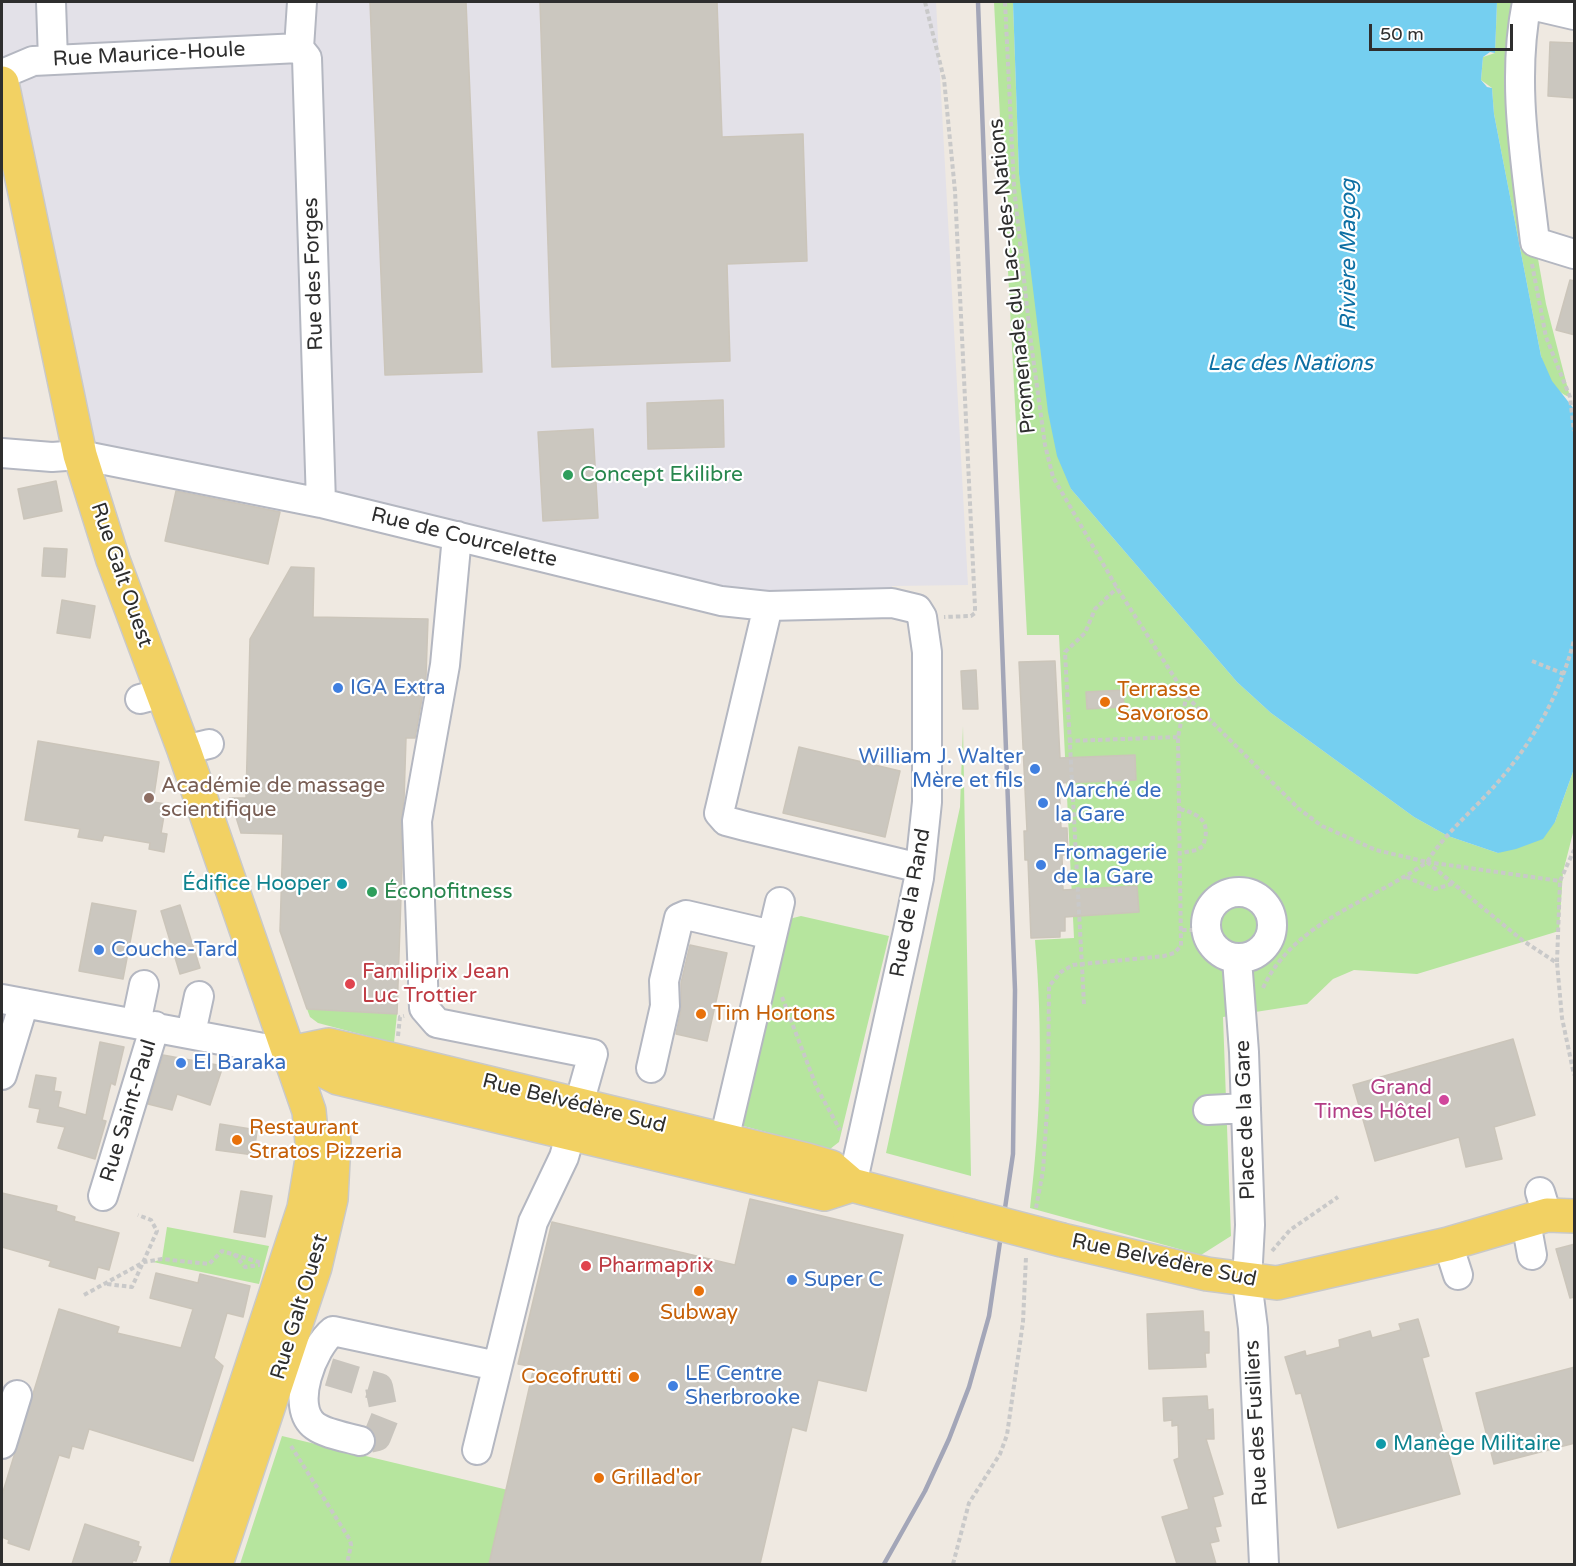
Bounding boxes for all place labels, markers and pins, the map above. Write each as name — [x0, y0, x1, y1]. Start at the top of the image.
place label: Concept Ekilibre — [580, 462, 743, 488]
marker: Concept Ekilibre — [561, 468, 575, 482]
place label: IGA Extra — [350, 675, 446, 701]
place label: Terrasse Savoroso — [1117, 677, 1209, 727]
marker: IGA Extra — [331, 681, 345, 695]
marker: Terrasse Savoroso — [1098, 695, 1112, 709]
place label: William J. Walter Mère et fils — [859, 744, 1023, 794]
marker: William J. Walter Mère et fils — [1028, 762, 1042, 776]
place label: Académie de massage scientifique — [161, 773, 385, 823]
place label: Marché de la Gare — [1055, 778, 1161, 828]
marker: Académie de massage scientifique — [142, 791, 156, 805]
marker: Marché de la Gare — [1036, 796, 1050, 810]
place label: Fromagerie de la Gare — [1053, 840, 1167, 890]
marker: Fromagerie de la Gare — [1034, 858, 1048, 872]
place label: Édifice Hooper — [182, 871, 330, 897]
marker: Édifice Hooper — [335, 877, 349, 891]
place label: Éconofitness — [384, 879, 513, 905]
marker: Éconofitness — [365, 885, 379, 899]
place label: Couche-Tard — [111, 937, 238, 963]
marker: Couche-Tard — [92, 943, 106, 957]
place label: Familiprix Jean Luc Trottier — [362, 959, 510, 1009]
marker: Familiprix Jean Luc Trottier — [343, 977, 357, 991]
place label: Tim Hortons — [713, 1001, 835, 1027]
marker: Tim Hortons — [694, 1007, 708, 1021]
place label: El Baraka — [193, 1050, 286, 1076]
marker: El Baraka — [174, 1056, 188, 1070]
place label: Grand Times Hôtel — [1314, 1075, 1432, 1125]
marker: Grand Times Hôtel — [1437, 1093, 1451, 1107]
place label: Restaurant Stratos Pizzeria — [249, 1115, 402, 1165]
marker: Restaurant Stratos Pizzeria — [230, 1133, 244, 1147]
place label: Pharmaprix — [598, 1253, 714, 1279]
marker: Pharmaprix — [579, 1259, 593, 1273]
place label: Super C — [804, 1267, 883, 1293]
marker: Super C — [785, 1273, 799, 1287]
marker: Subway — [692, 1284, 706, 1298]
place label: Subway — [660, 1300, 738, 1326]
place label: LE Centre Sherbrooke — [685, 1361, 800, 1411]
place label: Cocofrutti — [521, 1364, 622, 1390]
marker: Cocofrutti — [627, 1370, 641, 1384]
marker: LE Centre Sherbrooke — [666, 1379, 680, 1393]
place label: Manège Militaire — [1393, 1431, 1561, 1457]
marker: Manège Militaire — [1374, 1437, 1388, 1451]
place label: Grillad'or — [611, 1465, 701, 1491]
marker: Grillad'or — [592, 1471, 606, 1485]

